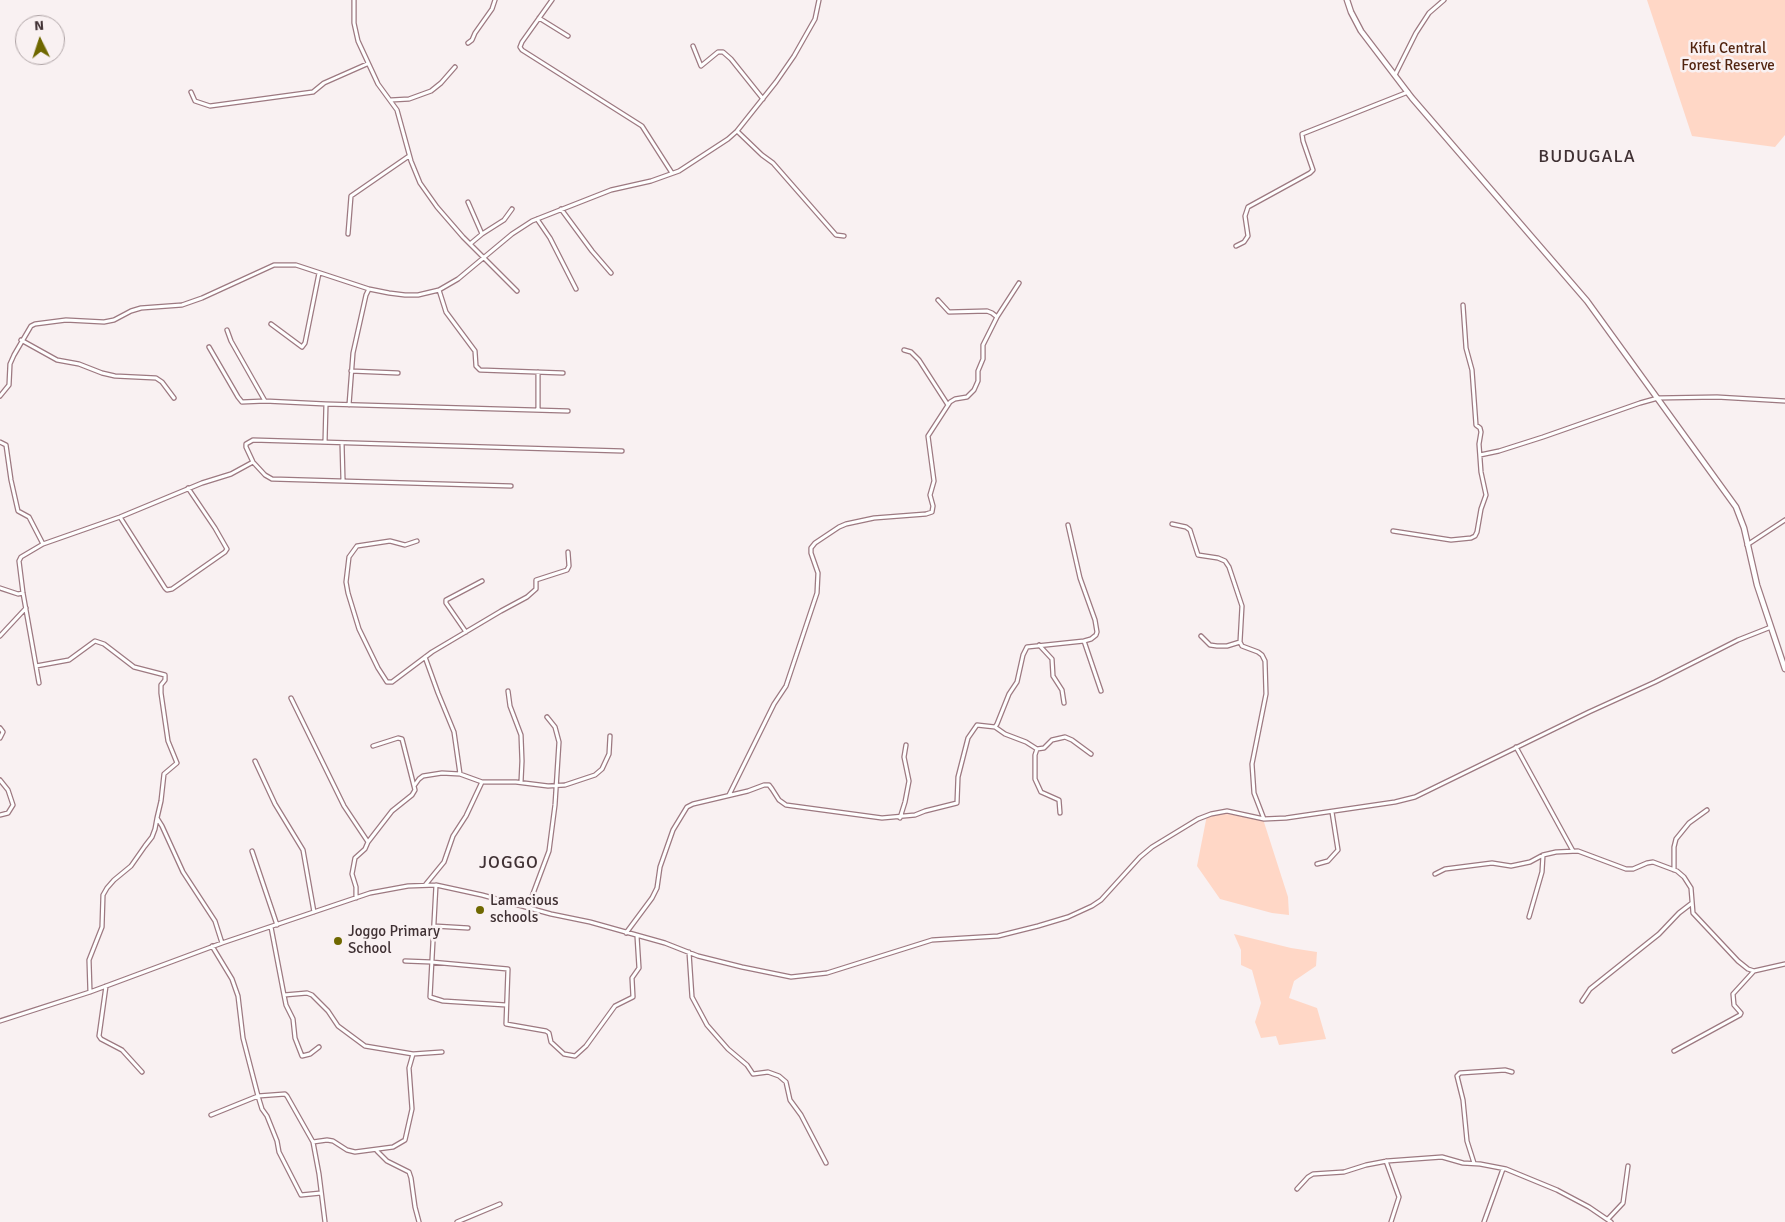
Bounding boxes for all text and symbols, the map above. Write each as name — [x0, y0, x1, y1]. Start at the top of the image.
north arrow — [15, 15, 65, 65]
text: N — [34, 17, 44, 34]
park label: Kifu Central Forest Reserve — [1681, 40, 1775, 75]
district label: BUDUGALA — [1537, 146, 1637, 168]
district label: JOGGO — [478, 852, 540, 874]
place label: Lamacious schools — [490, 892, 559, 927]
marker: Lamacious schools — [474, 904, 486, 916]
place label: Joggo Primary School — [348, 923, 440, 958]
marker: Joggo Primary School — [332, 935, 344, 947]

